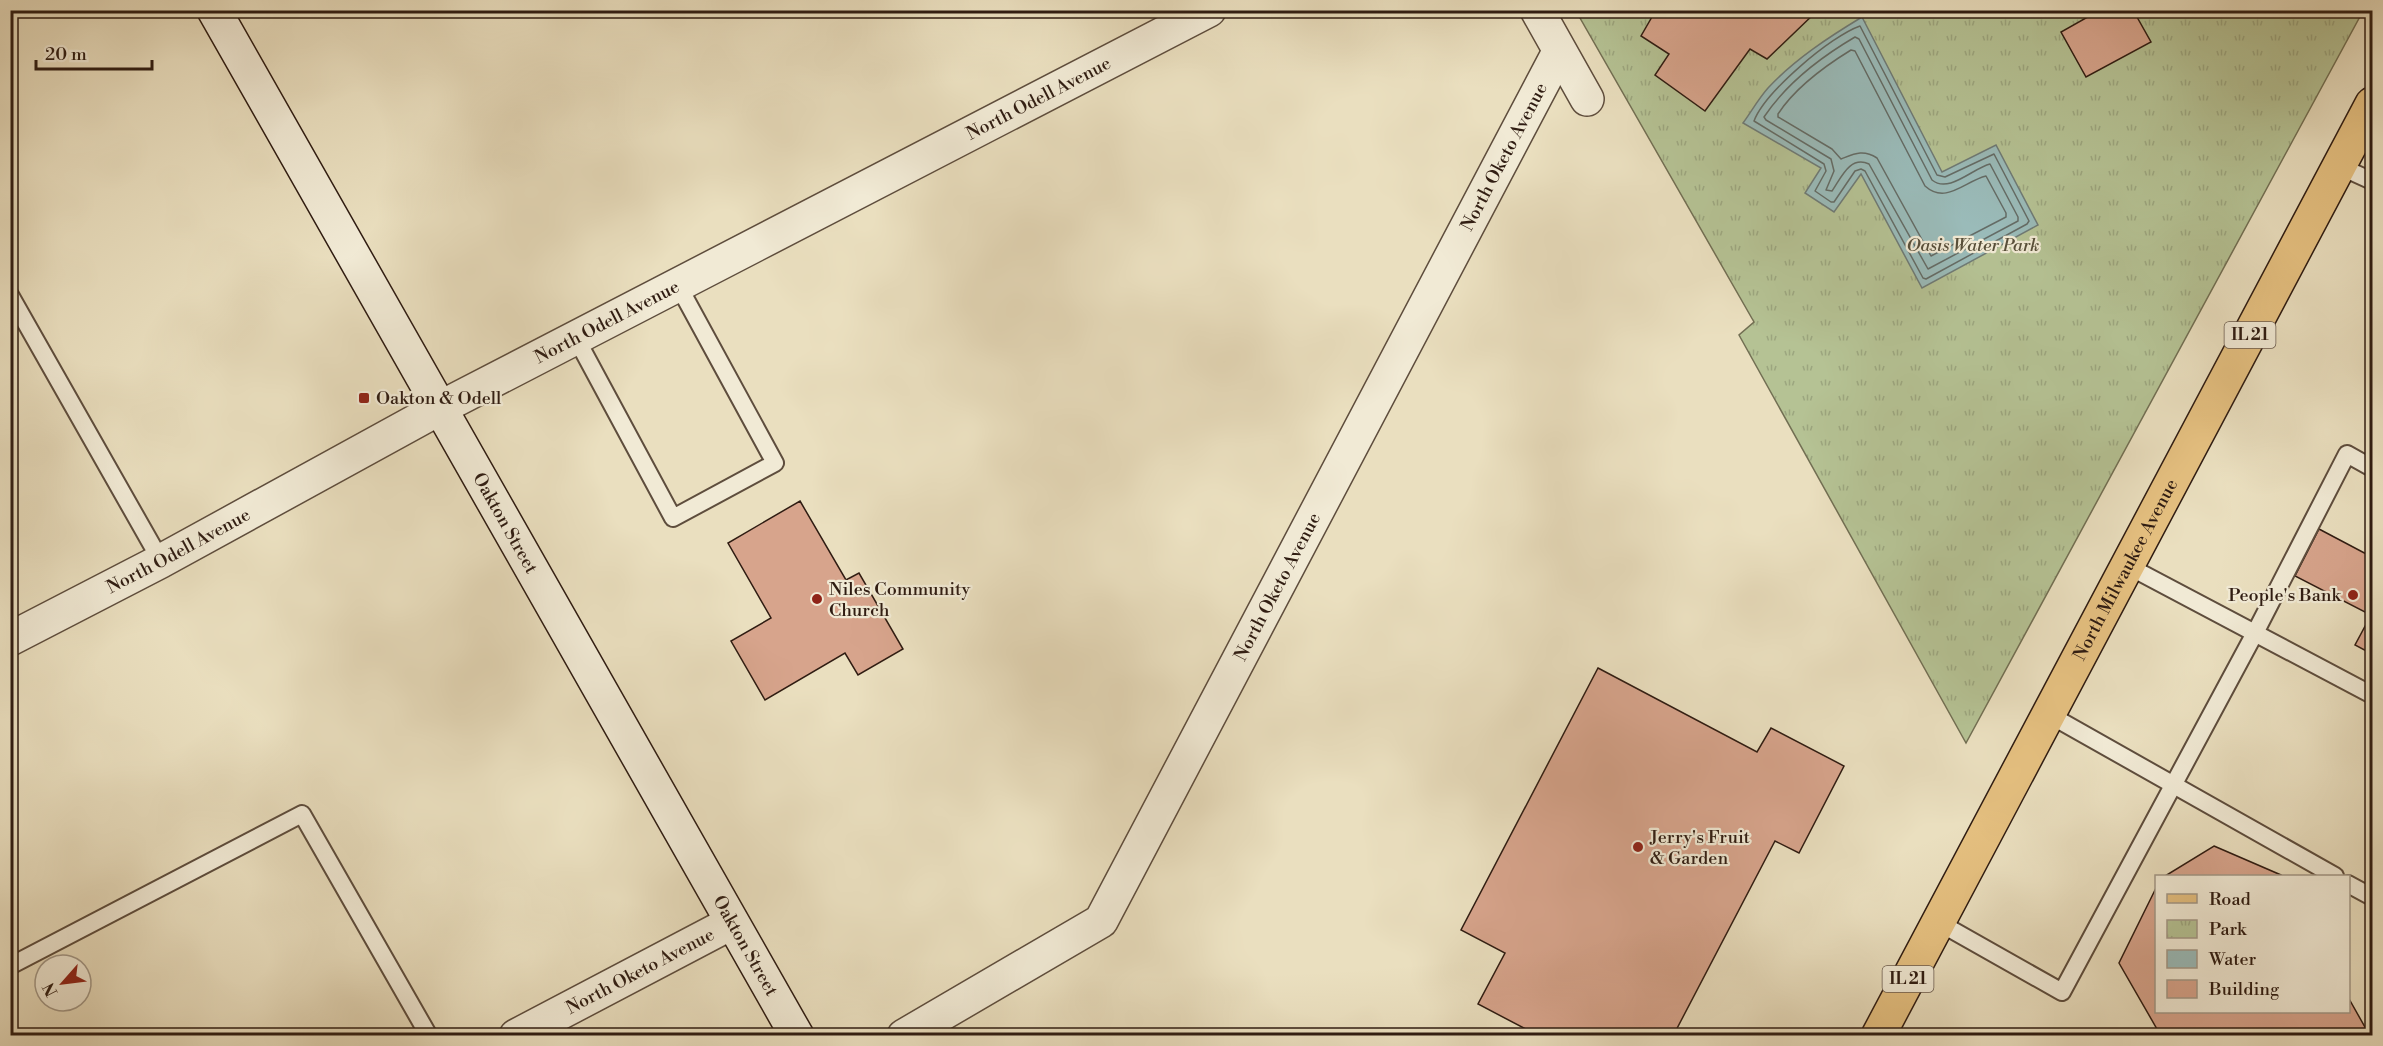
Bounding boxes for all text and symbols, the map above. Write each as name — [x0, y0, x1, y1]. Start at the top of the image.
scale bar — [36, 33, 152, 71]
text: 20 m — [45, 43, 87, 66]
street label: North Odell Avenue — [962, 51, 1115, 145]
street label: North Oketo Avenue — [1455, 79, 1552, 235]
park label: Oasis Water Park — [1906, 234, 2040, 257]
street label: North Odell Avenue — [531, 275, 683, 369]
road number: IL 21 — [2224, 322, 2276, 348]
place label: Oakton & Odell — [376, 387, 502, 410]
marker: Oakton & Odell — [357, 391, 371, 405]
street label: Oakton Street — [468, 468, 544, 578]
street label: North Milwaukee Avenue — [2068, 475, 2183, 664]
street label: North Odell Avenue — [103, 503, 254, 599]
street label: North Oketo Avenue — [1229, 509, 1326, 665]
place label: Niles Community Church — [829, 578, 970, 622]
place label: People's Bank — [2228, 584, 2343, 607]
marker: People's Bank — [2346, 588, 2360, 602]
marker: Niles Community Church — [810, 592, 824, 606]
place label: Jerry's Fruit & Garden — [1649, 826, 1751, 870]
marker: Jerry's Fruit & Garden — [1631, 840, 1645, 854]
legend — [2155, 875, 2350, 1013]
text: Road — [2209, 888, 2252, 911]
street label: Oakton Street — [708, 891, 784, 1001]
text: Park — [2209, 918, 2248, 941]
street label: North Oketo Avenue — [562, 922, 718, 1019]
text: Water — [2208, 948, 2257, 971]
north arrow — [33, 953, 93, 1013]
road number: IL 21 — [1882, 966, 1934, 992]
text: Building — [2208, 978, 2280, 1001]
text: N — [39, 979, 62, 1000]

